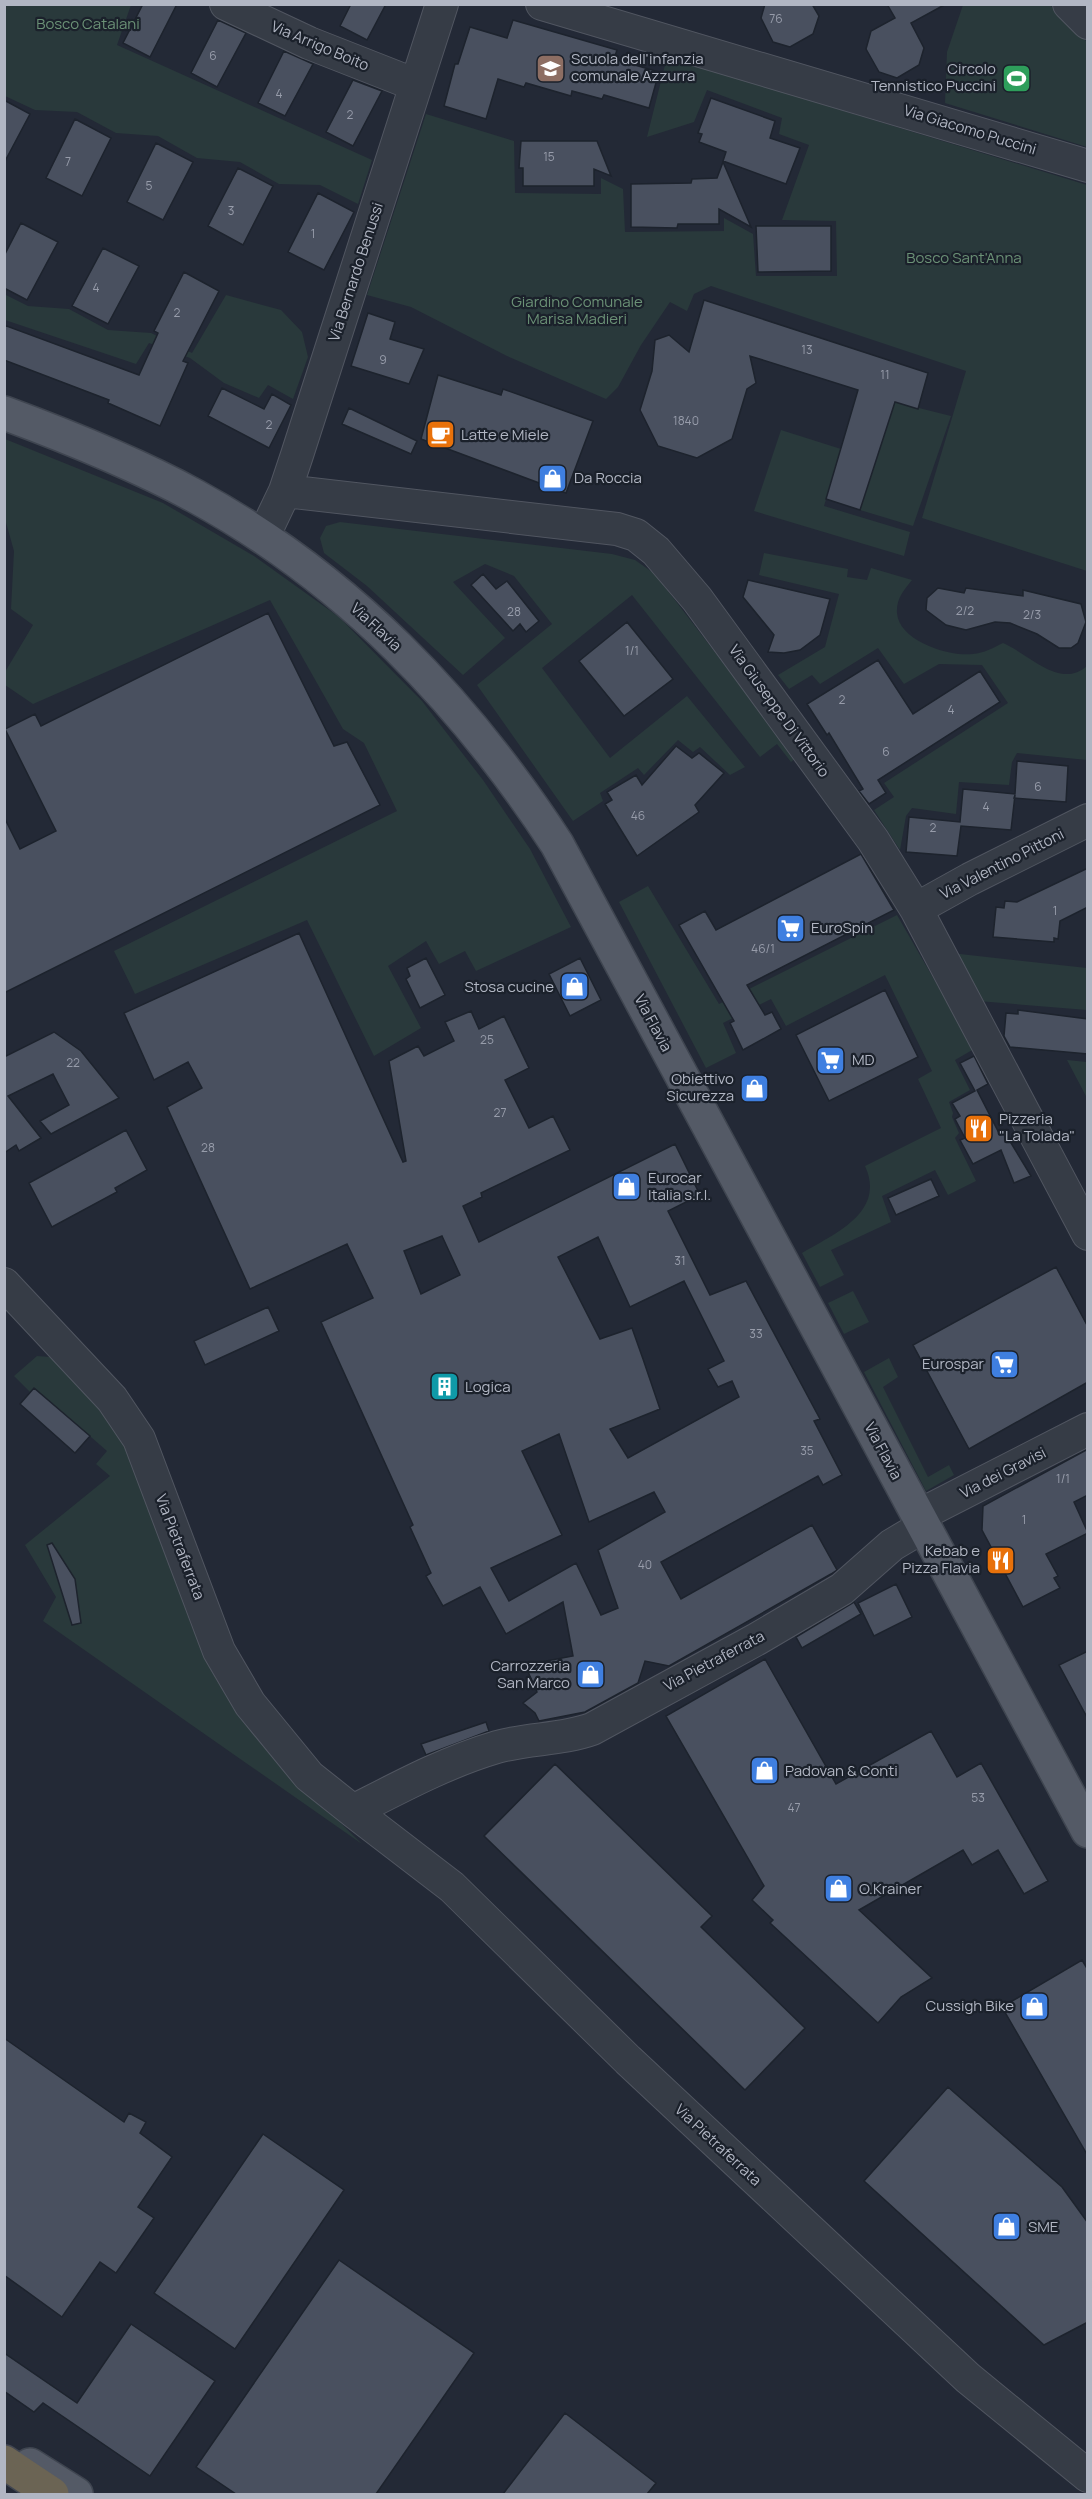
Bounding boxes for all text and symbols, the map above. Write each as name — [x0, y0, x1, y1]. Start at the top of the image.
house number: 76 — [769, 10, 783, 27]
park label: Bosco Catalani — [36, 13, 140, 34]
street label: Via Arrigo Boito — [268, 15, 372, 76]
house number: 6 — [209, 47, 217, 64]
place label: Scuola dell'infanzia comunale Azzurra — [571, 48, 704, 86]
school or university icon: Scuola dell'infanzia comunale Azzurra — [534, 52, 566, 84]
place label: Circolo Tennistico Puccini — [871, 58, 996, 96]
sports icon: Circolo Tennistico Puccini — [1001, 62, 1033, 94]
house number: 4 — [275, 85, 283, 102]
street label: Via Giacomo Puccini — [901, 99, 1039, 160]
house number: 2 — [347, 106, 354, 123]
house number: 15 — [543, 148, 555, 165]
house number: 7 — [65, 153, 71, 170]
house number: 5 — [146, 177, 153, 194]
street label: Via Bernardo Benussi — [323, 200, 388, 344]
house number: 3 — [228, 202, 234, 219]
house number: 1 — [311, 225, 315, 242]
park label: Bosco Sant'Anna — [906, 247, 1022, 268]
house number: 4 — [92, 279, 100, 296]
park label: Giardino Comunale Marisa Madieri — [511, 291, 643, 329]
house number: 2 — [174, 304, 181, 321]
house number: 13 — [801, 341, 813, 358]
house number: 9 — [379, 351, 387, 368]
house number: 11 — [880, 366, 890, 383]
house number: 1840 — [673, 412, 699, 429]
house number: 2 — [266, 416, 273, 433]
cafe icon: Latte e Miele — [424, 419, 456, 451]
place label: Latte e Miele — [461, 424, 549, 445]
shop icon: Da Roccia — [537, 462, 569, 494]
place label: Da Roccia — [574, 467, 642, 488]
street label: Via Flavia — [346, 598, 406, 656]
house number: 2/2 — [956, 602, 974, 619]
house number: 28 — [507, 603, 521, 620]
house number: 2/3 — [1023, 606, 1041, 623]
street label: Via Giuseppe Di Vittorio — [724, 640, 835, 781]
house number: 1/1 — [625, 642, 639, 659]
house number: 2 — [839, 691, 846, 708]
house number: 4 — [947, 701, 955, 718]
house number: 6 — [882, 743, 890, 760]
house number: 6 — [1034, 778, 1042, 795]
house number: 4 — [982, 798, 990, 815]
house number: 46 — [631, 807, 645, 824]
house number: 2 — [930, 819, 937, 836]
street label: Via Valentino Pittoni — [936, 823, 1067, 904]
house number: 1 — [1053, 902, 1057, 919]
supermarket icon: EuroSpin — [774, 912, 806, 944]
place label: EuroSpin — [811, 917, 873, 938]
house number: 46/1 — [751, 940, 775, 957]
shop icon: Stosa cucine — [559, 971, 591, 1003]
place label: Stosa cucine — [465, 976, 554, 997]
street label: Via Flavia — [630, 990, 677, 1055]
house number: 25 — [480, 1031, 494, 1048]
supermarket icon: MD — [815, 1044, 847, 1076]
place label: MD — [852, 1049, 875, 1070]
house number: 22 — [66, 1054, 80, 1071]
place label: Obiettivo Sicurezza — [666, 1068, 734, 1106]
shop icon: Obiettivo Sicurezza — [739, 1072, 771, 1104]
house number: 27 — [494, 1104, 506, 1121]
place label: Pizzeria "La Tolada" — [999, 1108, 1075, 1146]
restaurant icon: Pizzeria "La Tolada" — [962, 1112, 994, 1144]
house number: 28 — [201, 1139, 215, 1156]
place label: Eurocar Italia s.r.l. — [648, 1167, 711, 1205]
shop icon: Eurocar Italia s.r.l. — [611, 1171, 643, 1203]
house number: 31 — [674, 1252, 686, 1269]
house number: 33 — [749, 1325, 763, 1342]
supermarket icon: Eurospar — [989, 1348, 1021, 1380]
place label: Eurospar — [922, 1353, 985, 1374]
building icon: Logica — [428, 1371, 460, 1403]
place label: Logica — [465, 1376, 511, 1397]
street label: Via Flavia — [860, 1418, 907, 1483]
house number: 35 — [800, 1442, 814, 1459]
street label: Via dei Gravisi — [956, 1442, 1049, 1503]
house number: 1/1 — [1056, 1470, 1070, 1487]
street label: Via Pietraferrata — [151, 1491, 210, 1603]
house number: 1 — [1022, 1511, 1026, 1528]
place label: Kebab e Pizza Flavia — [902, 1540, 980, 1578]
restaurant icon: Kebab e Pizza Flavia — [985, 1544, 1017, 1576]
house number: 40 — [638, 1556, 652, 1573]
street label: Via Pietraferrata — [660, 1625, 768, 1696]
place label: Carrozzeria San Marco — [490, 1655, 570, 1693]
shop icon: Carrozzeria San Marco — [575, 1659, 607, 1691]
shop icon: Padovan & Conti — [748, 1755, 780, 1787]
place label: Padovan & Conti — [785, 1760, 898, 1781]
house number: 53 — [971, 1789, 985, 1806]
house number: 47 — [787, 1799, 801, 1816]
shop icon: O.Krainer — [822, 1873, 854, 1905]
place label: O.Krainer — [859, 1878, 922, 1899]
shop icon: Cussigh Bike — [1019, 1990, 1051, 2022]
place label: Cussigh Bike — [926, 1995, 1014, 2016]
street label: Via Pietraferrata — [670, 2099, 766, 2190]
shop icon: SME — [991, 2211, 1023, 2243]
place label: SME — [1028, 2216, 1058, 2237]

